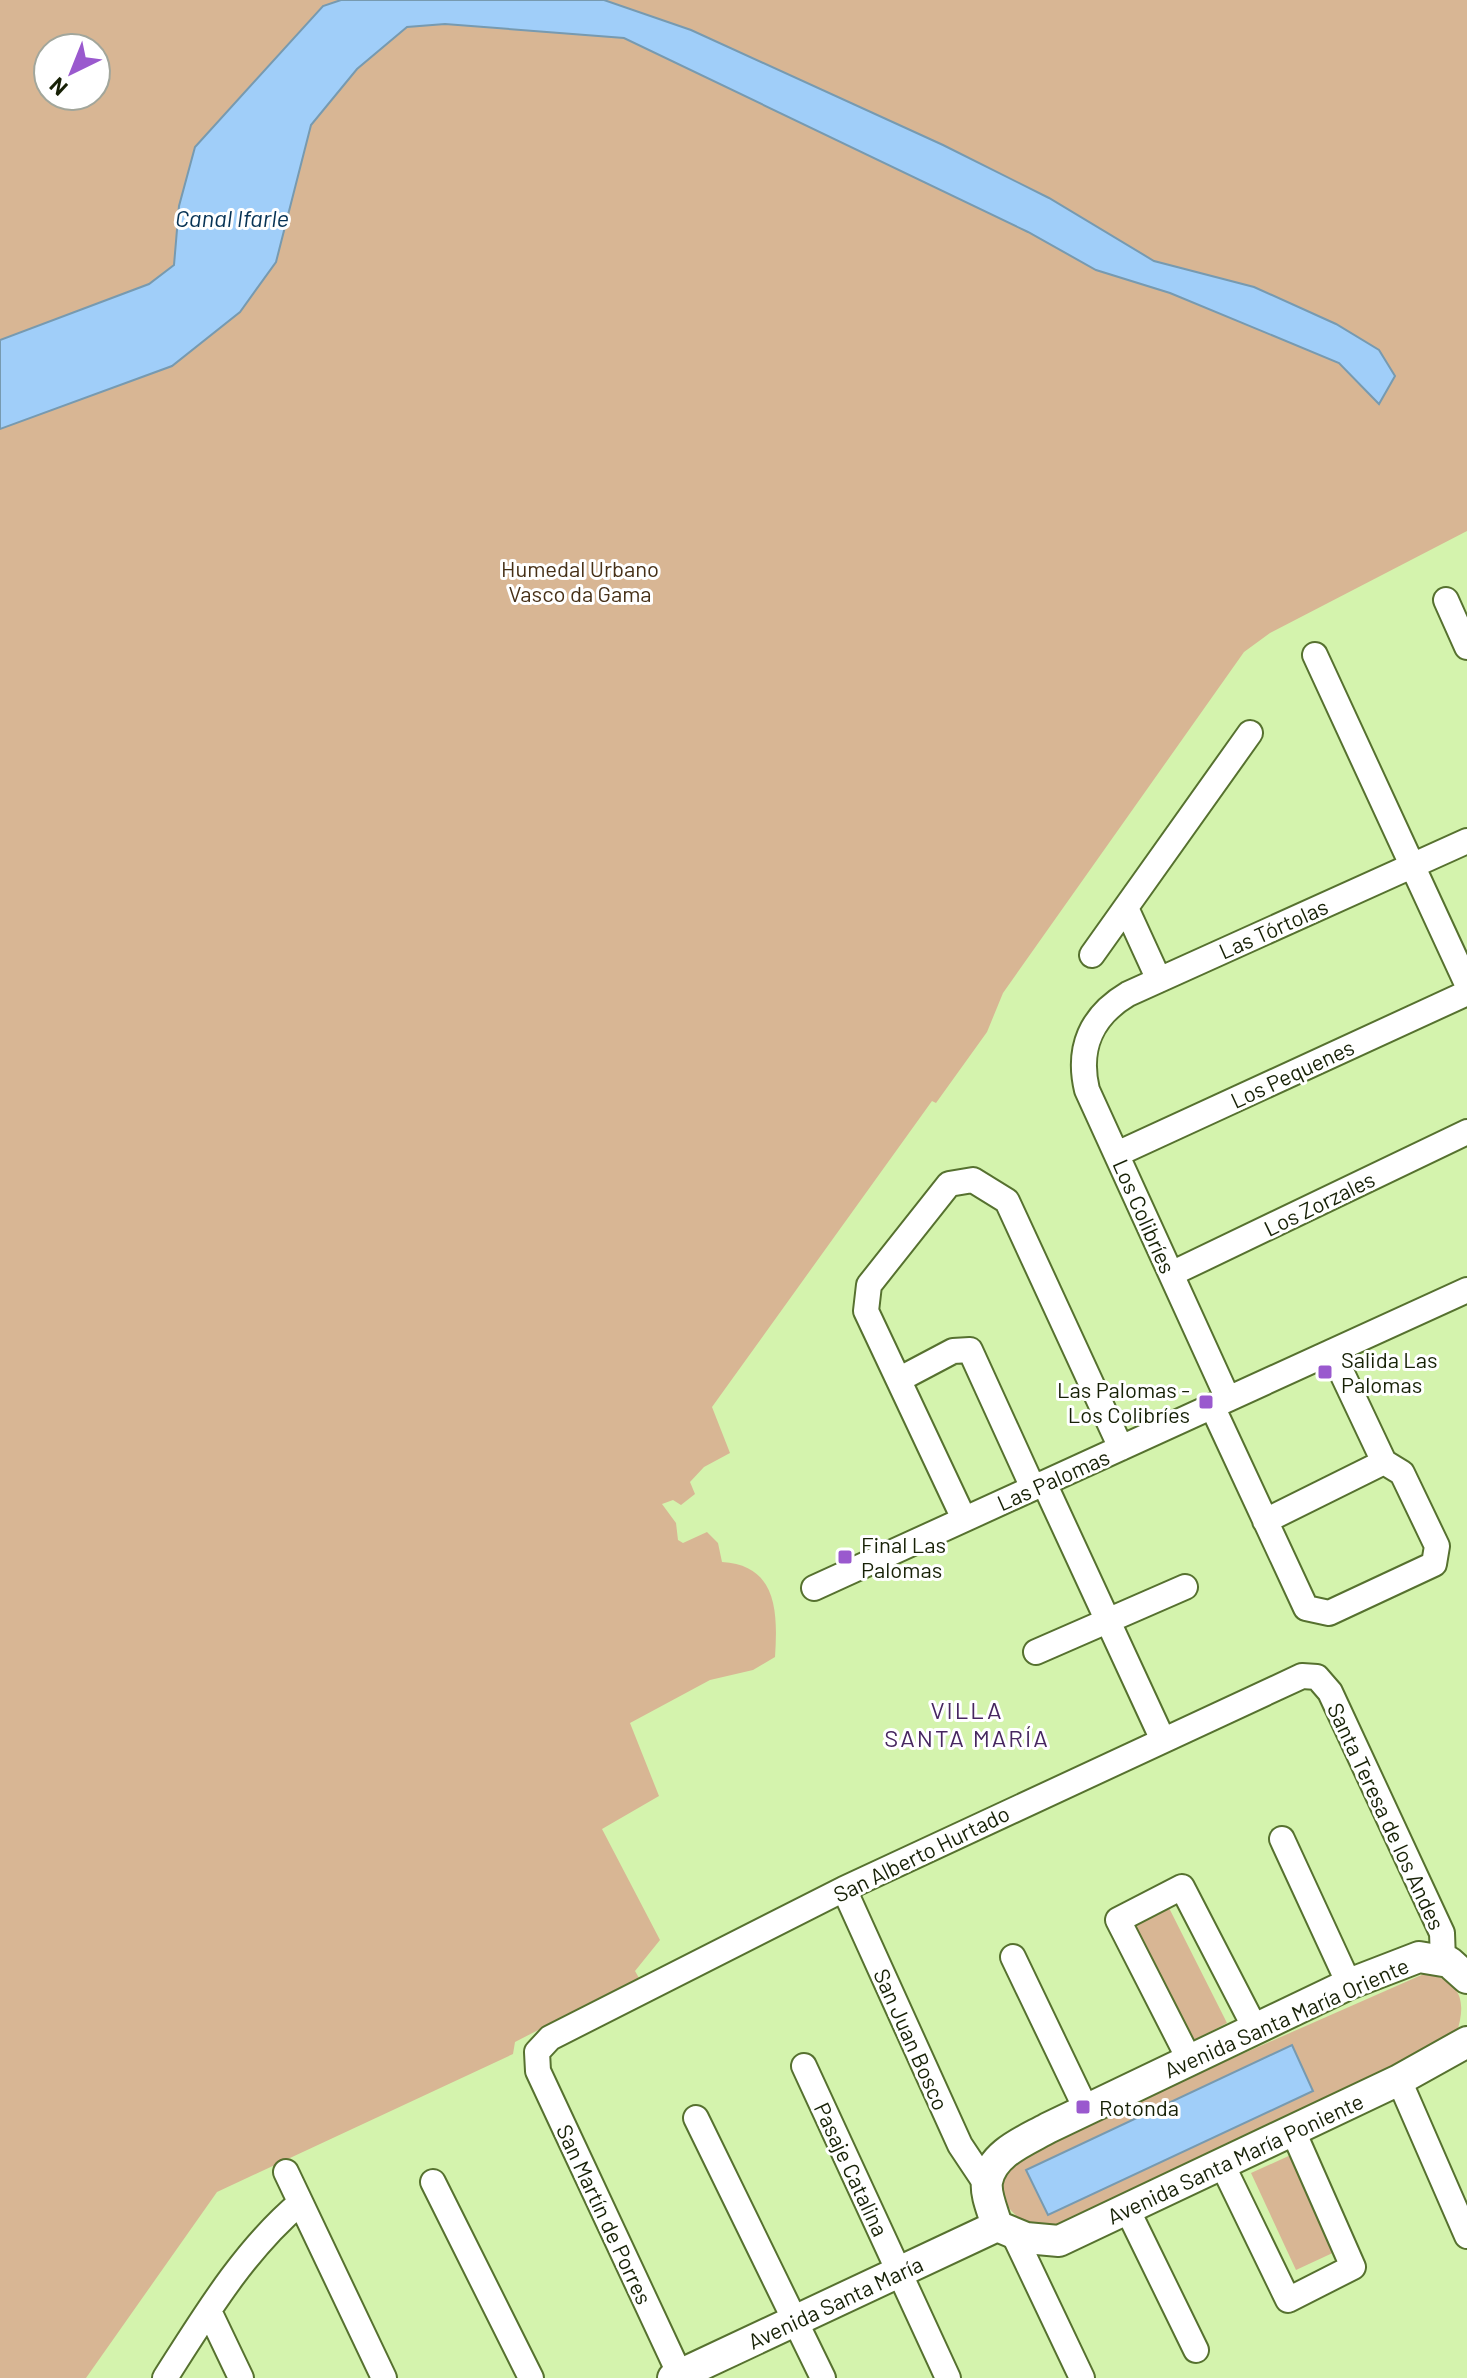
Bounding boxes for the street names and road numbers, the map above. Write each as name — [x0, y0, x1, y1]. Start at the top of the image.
street label: Las Tórtolas — [1215, 892, 1331, 964]
street label: Los Pequenes — [1226, 1033, 1358, 1113]
street label: Los Colibríes — [1108, 1155, 1182, 1277]
street label: Los Zorzales — [1259, 1165, 1379, 1241]
street label: Las Palomas — [993, 1443, 1113, 1515]
street label: Santa Teresa de los Andes — [1323, 1698, 1451, 1934]
street label: San Alberto Hurtado — [829, 1799, 1013, 1907]
street label: Avenida Santa María Oriente — [1160, 1951, 1412, 2083]
street label: San Juan Bosco — [869, 1964, 955, 2114]
street label: Avenida Santa María Poniente — [1103, 2087, 1367, 2229]
street label: Pasaje Catalina — [810, 2098, 894, 2240]
street label: San Martín de Porres — [552, 2120, 658, 2308]
street label: Avenida Santa María — [743, 2250, 927, 2354]

